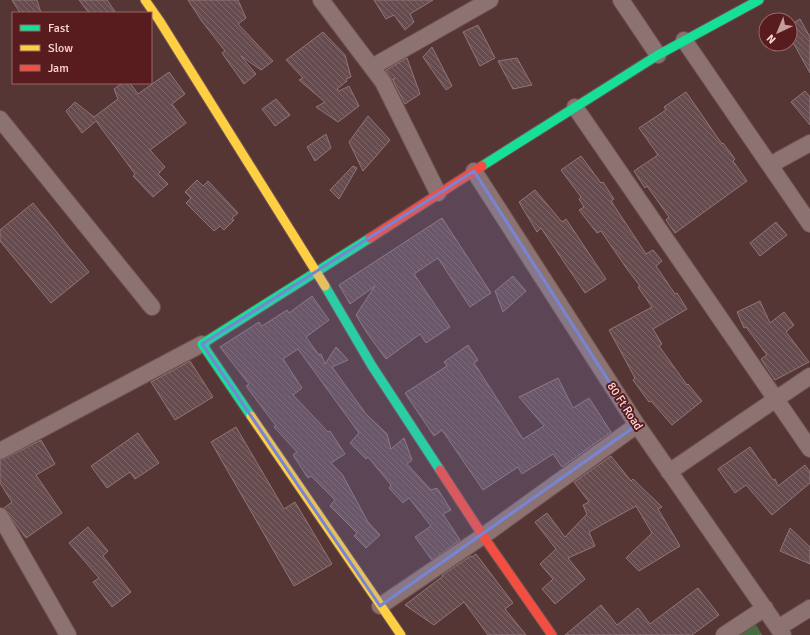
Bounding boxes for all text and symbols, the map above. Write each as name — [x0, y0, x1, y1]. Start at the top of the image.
legend — [12, 12, 152, 84]
north arrow — [758, 12, 798, 52]
text: Fast — [48, 21, 69, 36]
text: N — [764, 31, 779, 46]
text: Slow — [48, 41, 73, 56]
text: Jam — [48, 61, 69, 76]
street label: 80 Ft Road — [604, 379, 646, 433]

